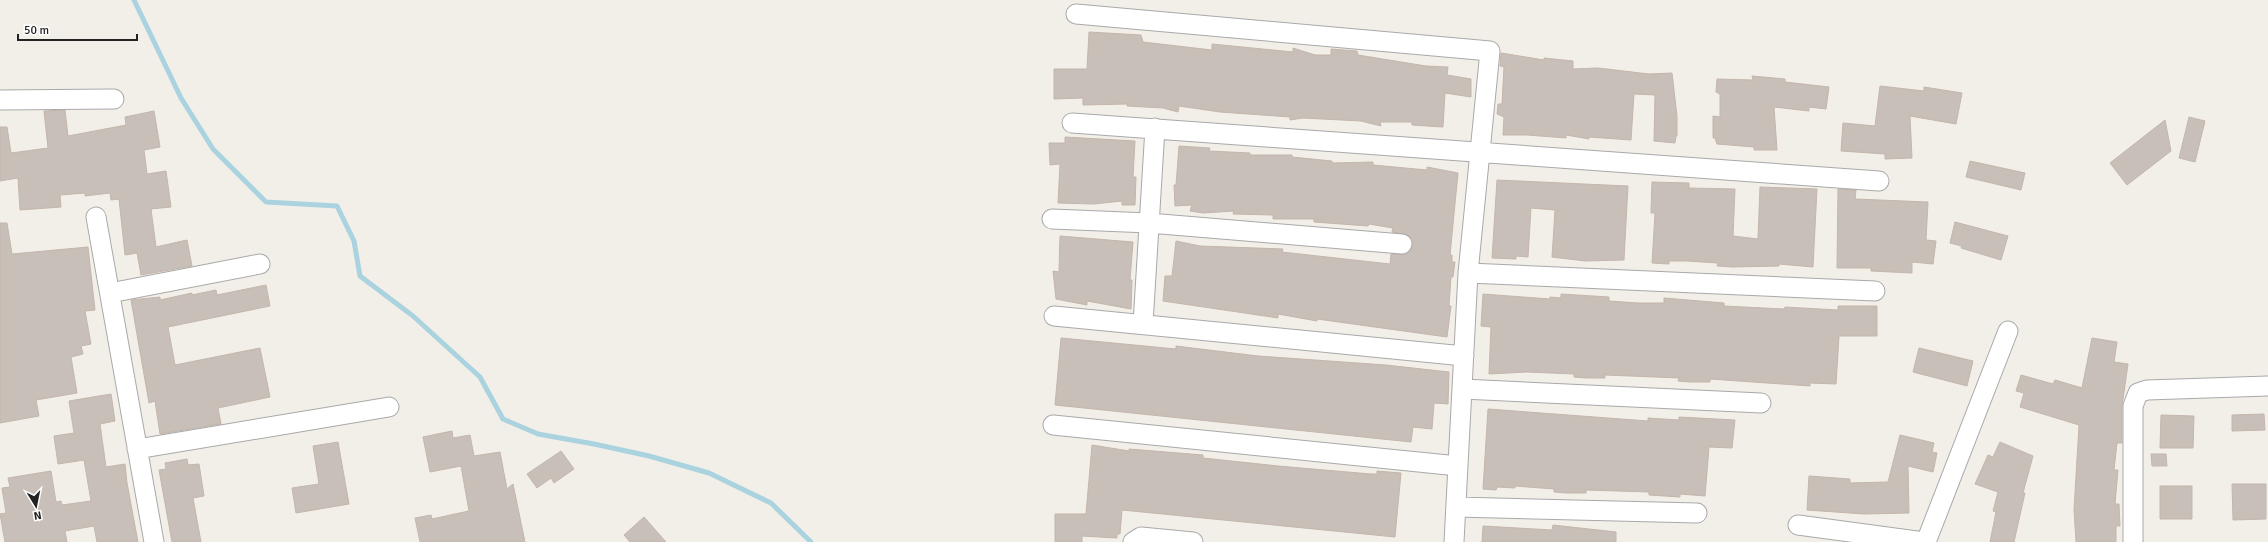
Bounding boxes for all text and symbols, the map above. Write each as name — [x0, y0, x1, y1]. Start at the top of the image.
scale bar — [18, 16, 137, 42]
text: 50 m — [24, 23, 49, 38]
north arrow — [16, 486, 56, 526]
text: N — [33, 508, 43, 522]

